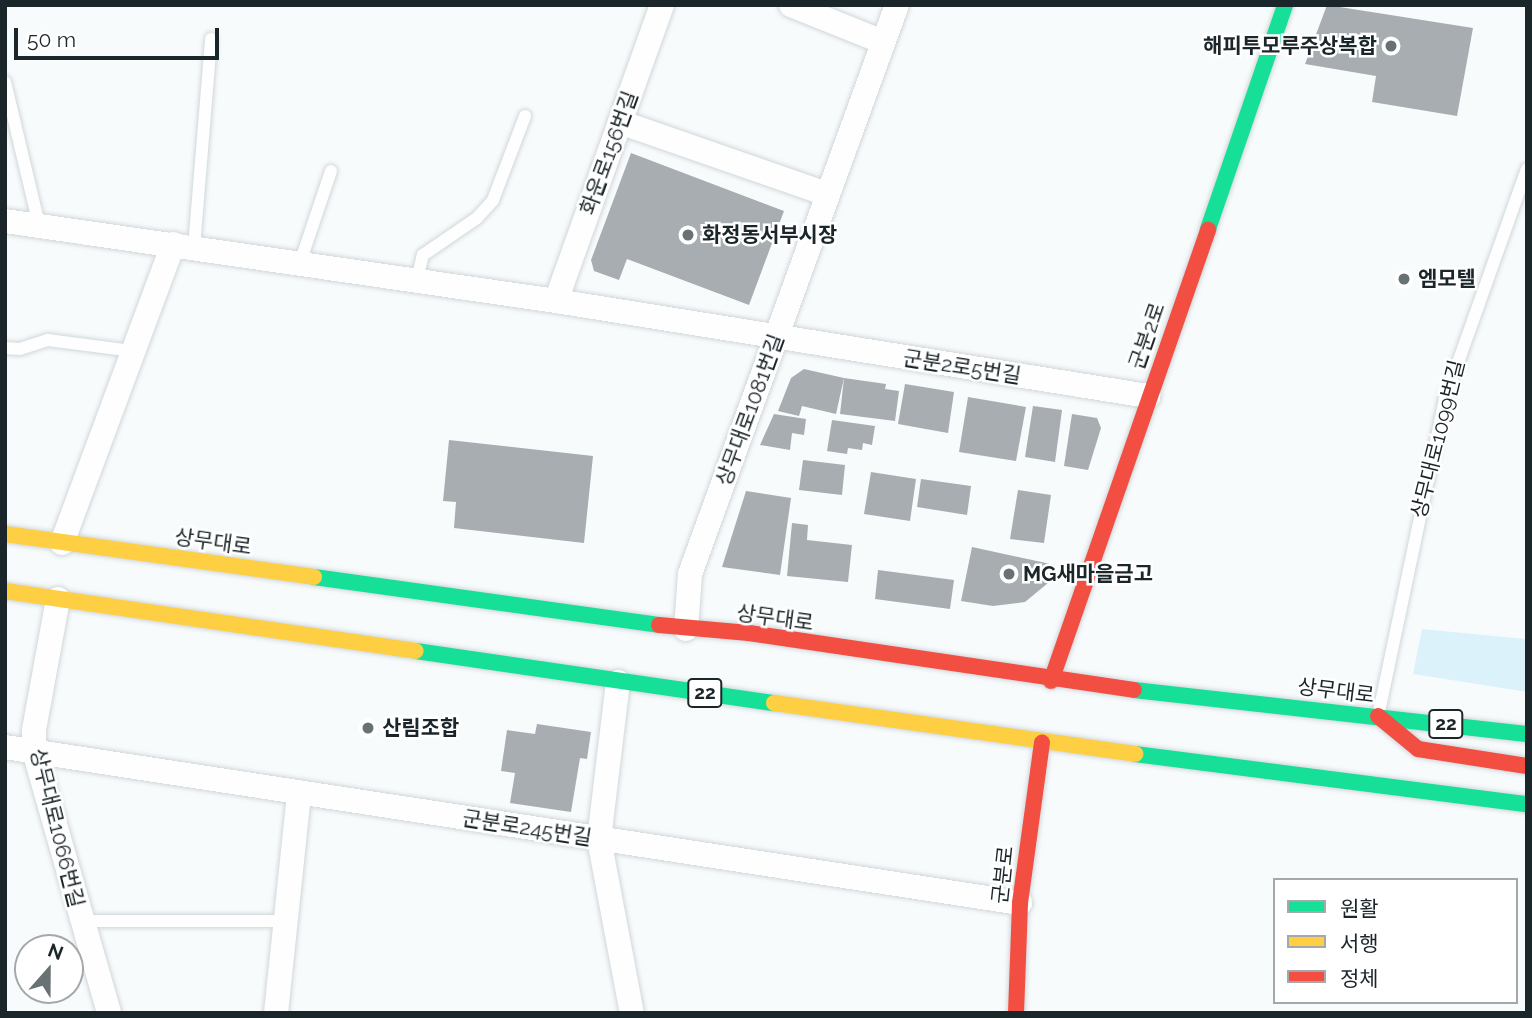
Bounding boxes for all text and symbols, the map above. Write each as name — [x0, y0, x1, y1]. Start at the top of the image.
scale bar — [18, 14, 222, 58]
text: 50 m — [27, 27, 76, 52]
place label: 해피투모루주상복합 — [1203, 33, 1377, 59]
marker: 해피투모루주상복합 — [1383, 38, 1399, 54]
street label: 화운로156번길 — [575, 88, 643, 218]
place label: 화정동서부시장 — [702, 222, 837, 248]
marker: 화정동서부시장 — [680, 227, 696, 243]
place label: 엠모텔 — [1418, 266, 1476, 292]
marker: 엠모텔 — [1396, 271, 1412, 287]
street label: 군분2로 — [1124, 299, 1170, 373]
street label: 상무대로1081번길 — [711, 331, 789, 489]
street label: 군분2로5번길 — [901, 345, 1023, 389]
street label: 상무대로1099번길 — [1406, 357, 1470, 521]
street label: 상무대로 — [173, 524, 253, 560]
place label: MG새마을금고 — [1023, 561, 1153, 587]
marker: MG새마을금고 — [1001, 566, 1017, 582]
street label: 상무대로 — [735, 600, 815, 636]
street label: 상무대로 — [1296, 674, 1376, 708]
road number: 22 — [686, 678, 724, 708]
road number: 22 — [1427, 708, 1465, 740]
place label: 산림조합 — [382, 715, 459, 741]
marker: 산림조합 — [360, 720, 376, 736]
street label: 상무대로1066번길 — [25, 746, 89, 910]
street label: 군분로245번길 — [461, 805, 593, 851]
street label: 군분로 — [987, 845, 1019, 905]
legend — [1273, 878, 1518, 1004]
text: 원활 — [1340, 896, 1379, 921]
text: 서행 — [1340, 931, 1379, 956]
north arrow — [14, 934, 84, 1004]
text: N — [45, 938, 67, 964]
text: 정체 — [1340, 966, 1379, 991]

